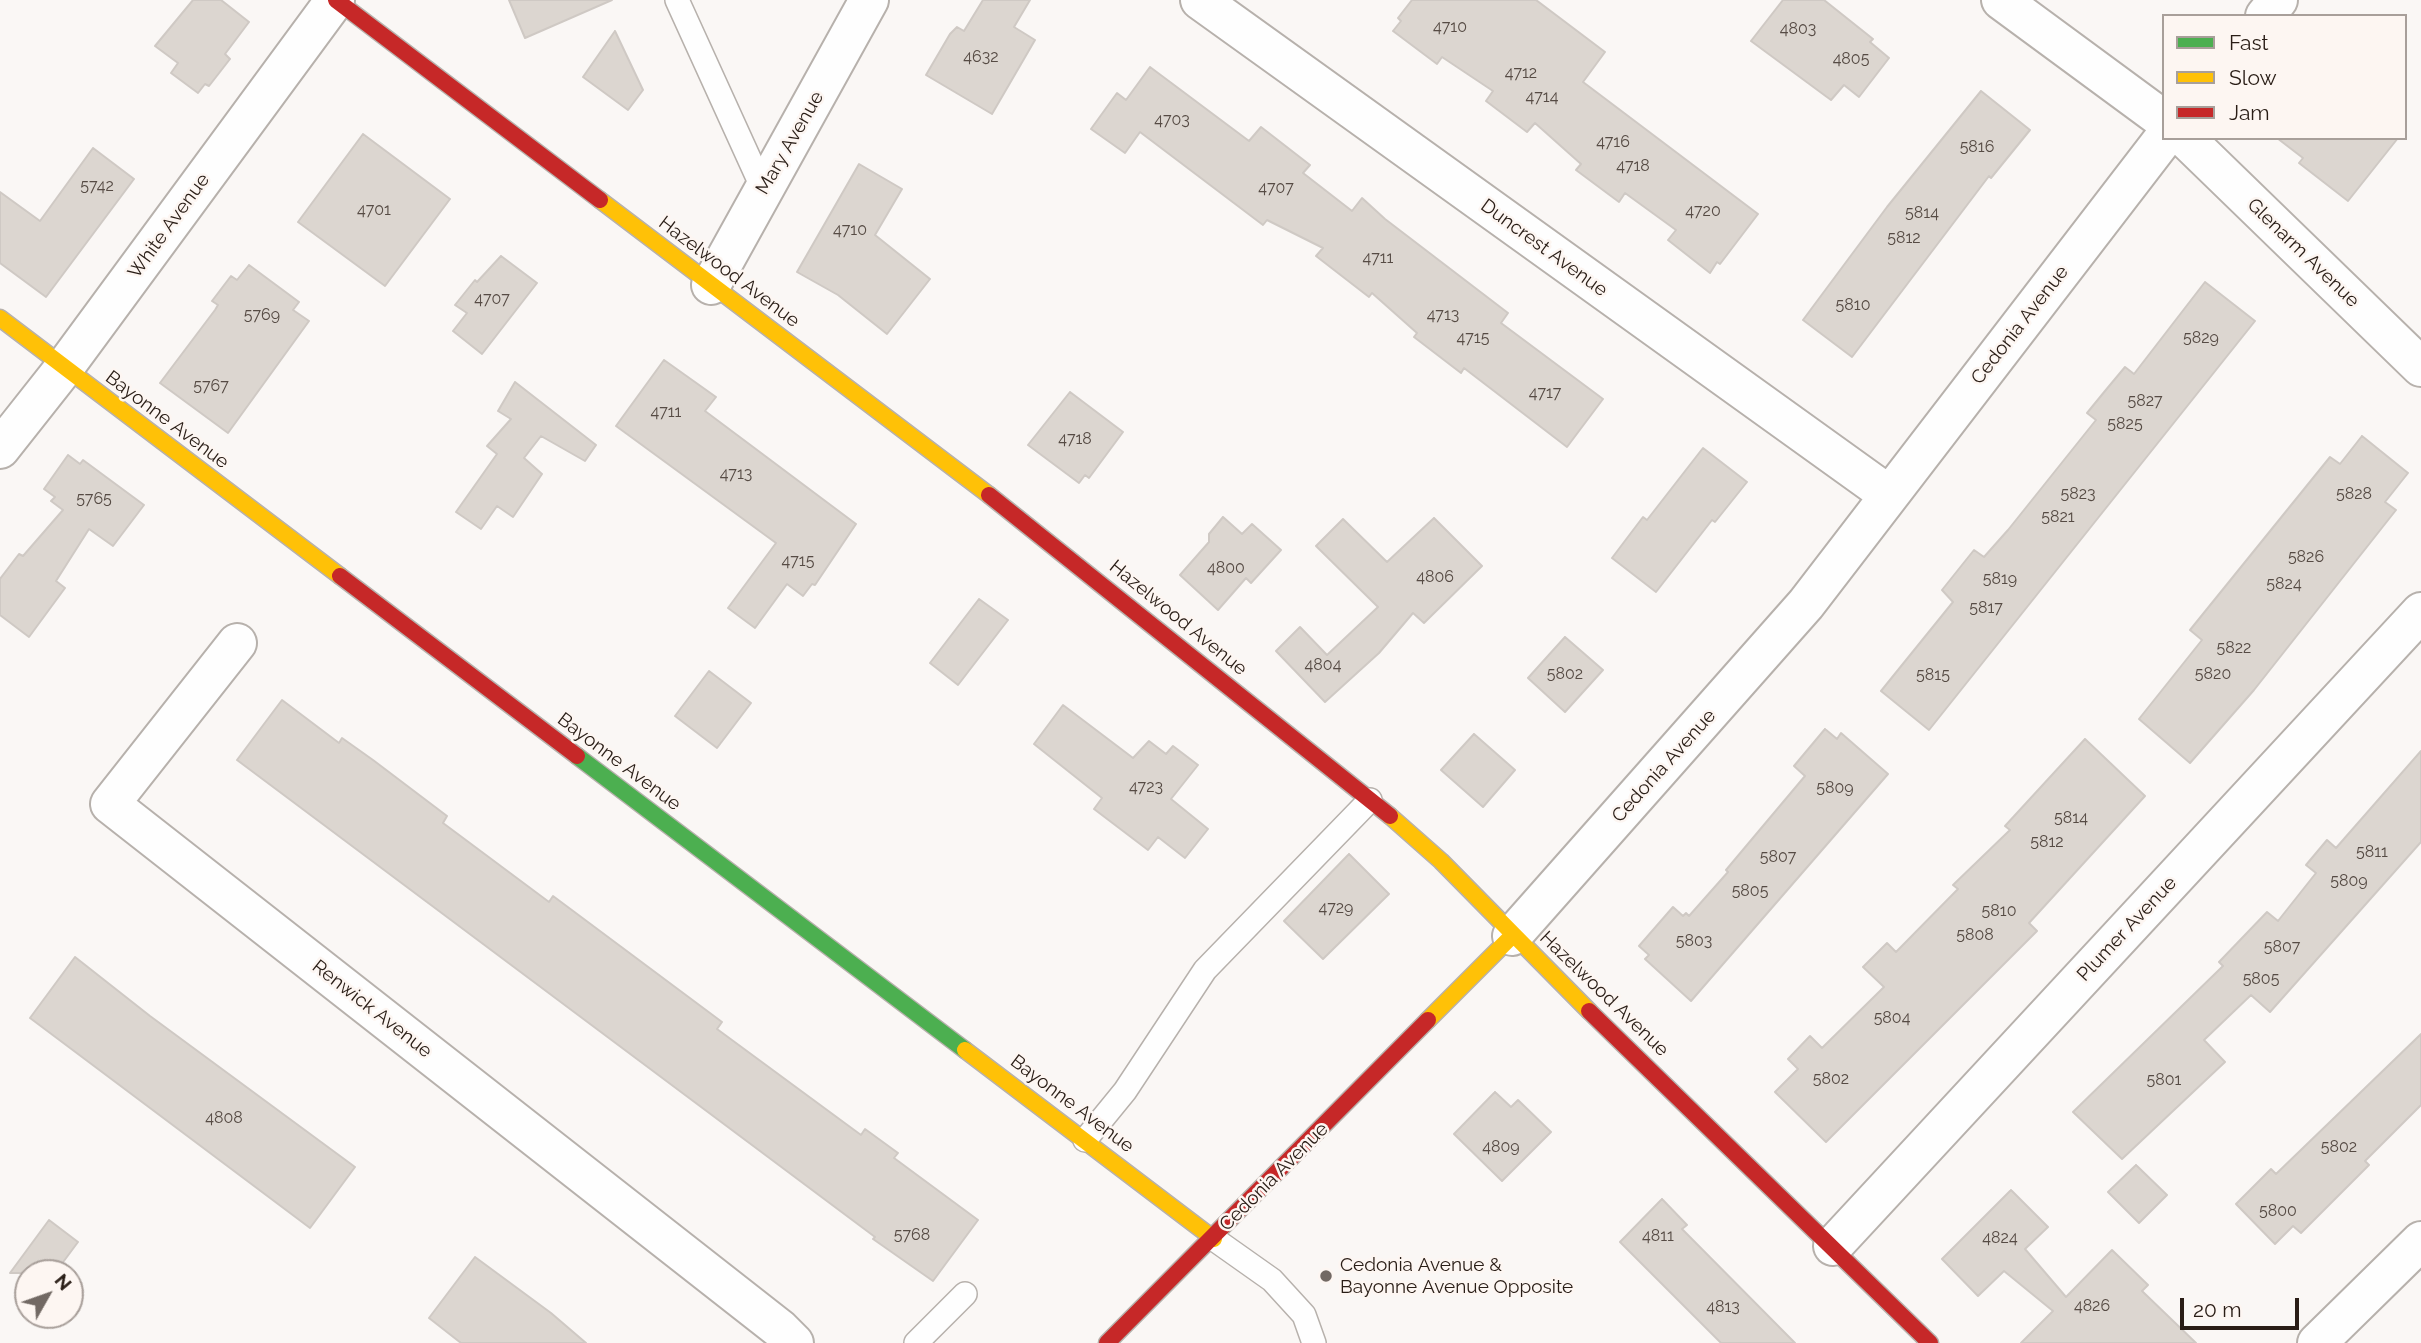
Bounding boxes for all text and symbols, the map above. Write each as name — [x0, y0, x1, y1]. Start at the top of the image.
legend — [2162, 14, 2407, 140]
house number: 4710 — [1433, 17, 1467, 37]
house number: 4803 — [1780, 19, 1816, 39]
text: Fast — [2229, 30, 2269, 55]
house number: 4632 — [963, 47, 999, 67]
house number: 4805 — [1833, 49, 1869, 69]
house number: 4712 — [1505, 63, 1537, 83]
text: Slow — [2229, 65, 2277, 90]
street label: Mary Avenue — [751, 87, 829, 199]
house number: 4714 — [1526, 87, 1558, 107]
text: Jam — [2229, 100, 2270, 125]
house number: 4703 — [1154, 110, 1190, 130]
house number: 4716 — [1596, 132, 1630, 152]
house number: 5816 — [1960, 137, 1994, 157]
house number: 4718 — [1616, 156, 1650, 176]
street label: White Avenue — [123, 169, 215, 283]
house number: 5742 — [80, 176, 114, 196]
house number: 4707 — [1258, 178, 1294, 198]
street label: Duncrest Avenue — [1476, 194, 1612, 302]
street label: Glenarm Avenue — [2242, 194, 2364, 312]
house number: 4701 — [357, 200, 391, 220]
house number: 4720 — [1685, 201, 1721, 221]
house number: 5814 — [1905, 203, 1939, 223]
street label: Hazelwood Avenue — [654, 212, 804, 332]
house number: 4710 — [833, 220, 867, 240]
house number: 5812 — [1887, 228, 1921, 248]
house number: 4711 — [1363, 248, 1393, 268]
street label: Cedonia Avenue — [1967, 261, 2073, 389]
house number: 4707 — [474, 289, 510, 309]
house number: 5810 — [1836, 295, 1870, 315]
house number: 5769 — [244, 305, 280, 325]
house number: 4713 — [1427, 305, 1459, 325]
house number: 4715 — [1457, 328, 1489, 348]
house number: 5829 — [2183, 328, 2219, 348]
street label: Bayonne Avenue — [101, 366, 233, 474]
house number: 5767 — [193, 376, 229, 396]
house number: 4717 — [1529, 383, 1561, 403]
house number: 5827 — [2127, 391, 2163, 411]
house number: 4711 — [651, 402, 681, 422]
house number: 5825 — [2107, 414, 2143, 434]
house number: 4718 — [1058, 429, 1092, 449]
house number: 4713 — [720, 464, 752, 484]
house number: 5823 — [2060, 484, 2096, 504]
house number: 5828 — [2336, 484, 2372, 504]
house number: 5765 — [76, 489, 112, 509]
house number: 5821 — [2041, 507, 2075, 527]
house number: 5826 — [2288, 547, 2324, 567]
house number: 4715 — [782, 551, 814, 571]
street label: Hazelwood Avenue — [1105, 556, 1251, 680]
house number: 4800 — [1207, 558, 1245, 578]
house number: 4806 — [1416, 567, 1454, 587]
house number: 5819 — [1983, 569, 2017, 589]
house number: 5824 — [2266, 574, 2302, 594]
house number: 5817 — [1969, 598, 2003, 618]
house number: 5822 — [2217, 638, 2251, 658]
house number: 4804 — [1305, 655, 1341, 675]
house number: 5802 — [1547, 664, 1583, 684]
house number: 5820 — [2195, 664, 2231, 684]
house number: 5815 — [1916, 665, 1950, 685]
street label: Cedonia Avenue — [1607, 705, 1721, 827]
street label: Bayonne Avenue — [553, 708, 685, 816]
house number: 4723 — [1129, 777, 1163, 797]
house number: 5809 — [1816, 778, 1854, 798]
house number: 5814 — [2054, 808, 2088, 828]
house number: 5812 — [2030, 832, 2064, 852]
house number: 5811 — [2356, 842, 2388, 862]
house number: 5807 — [1760, 847, 1796, 867]
house number: 5809 — [2330, 871, 2368, 891]
street label: Plumer Avenue — [2073, 872, 2181, 986]
house number: 5805 — [1732, 881, 1768, 901]
house number: 4729 — [1319, 898, 1353, 918]
house number: 5810 — [1982, 901, 2016, 921]
house number: 5808 — [1956, 925, 1994, 945]
street label: Hazelwood Avenue — [1535, 927, 1673, 1061]
house number: 5803 — [1676, 931, 1712, 951]
house number: 5807 — [2264, 937, 2300, 957]
street label: Renwick Avenue — [308, 955, 436, 1063]
house number: 5805 — [2243, 969, 2279, 989]
house number: 5804 — [1874, 1008, 1910, 1028]
street label: Bayonne Avenue — [1006, 1050, 1138, 1158]
house number: 5802 — [1813, 1069, 1849, 1089]
house number: 5801 — [2147, 1070, 2181, 1090]
house number: 4808 — [205, 1108, 243, 1128]
street label: Cedonia Avenue — [1215, 1118, 1333, 1236]
house number: 4809 — [1482, 1137, 1520, 1157]
house number: 5802 — [2321, 1137, 2357, 1157]
house number: 5800 — [2259, 1201, 2297, 1221]
house number: 5768 — [894, 1225, 930, 1245]
house number: 4811 — [1642, 1226, 1674, 1246]
house number: 4824 — [1982, 1228, 2018, 1248]
place label: Cedonia Avenue & Bayonne Avenue Opposite — [1340, 1254, 1573, 1298]
north arrow — [14, 1259, 84, 1329]
marker: Cedonia Avenue & Bayonne Avenue Opposite — [1318, 1268, 1334, 1284]
text: N — [50, 1269, 77, 1294]
scale bar — [2183, 1284, 2302, 1328]
house number: 4826 — [2074, 1296, 2110, 1316]
house number: 4813 — [1706, 1297, 1740, 1317]
text: 20 m — [2193, 1297, 2241, 1322]

